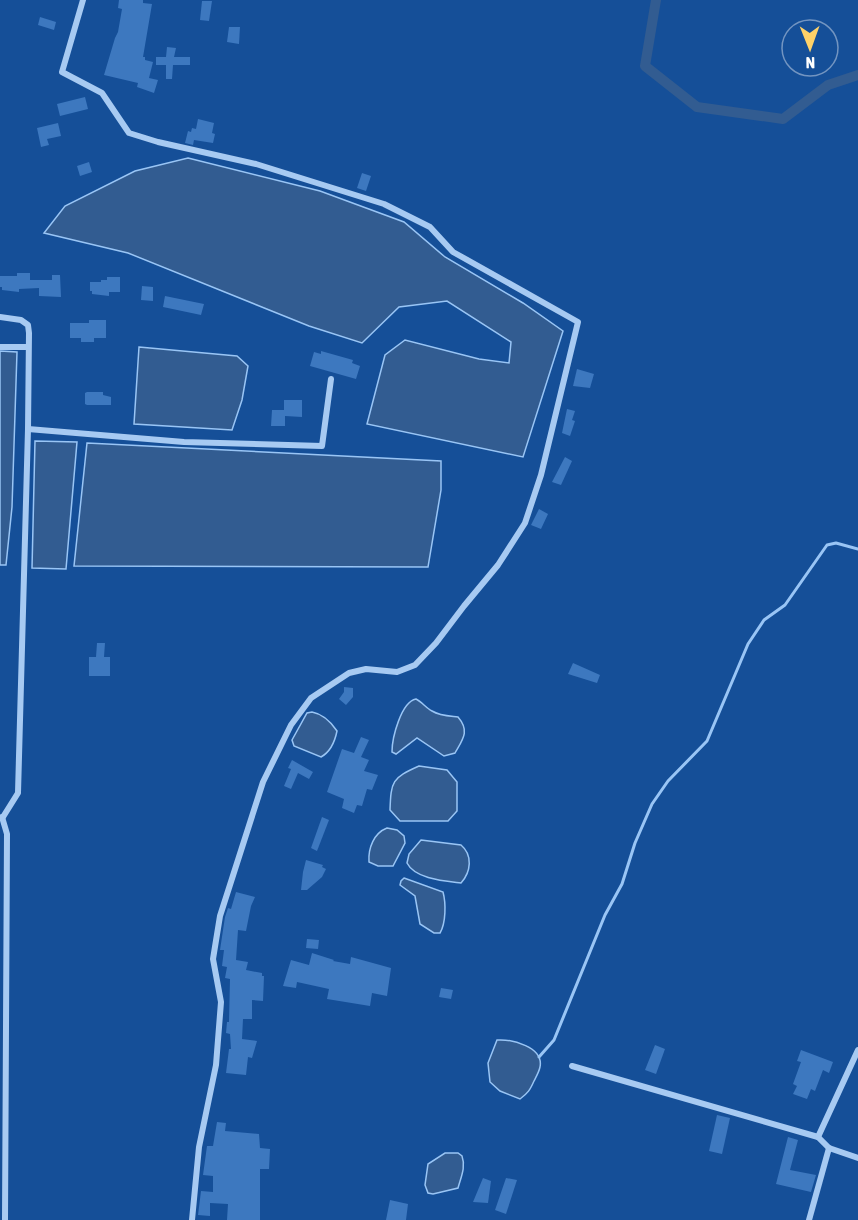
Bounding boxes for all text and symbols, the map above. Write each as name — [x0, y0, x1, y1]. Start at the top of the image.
north arrow — [780, 18, 840, 78]
text: N — [805, 54, 815, 72]

